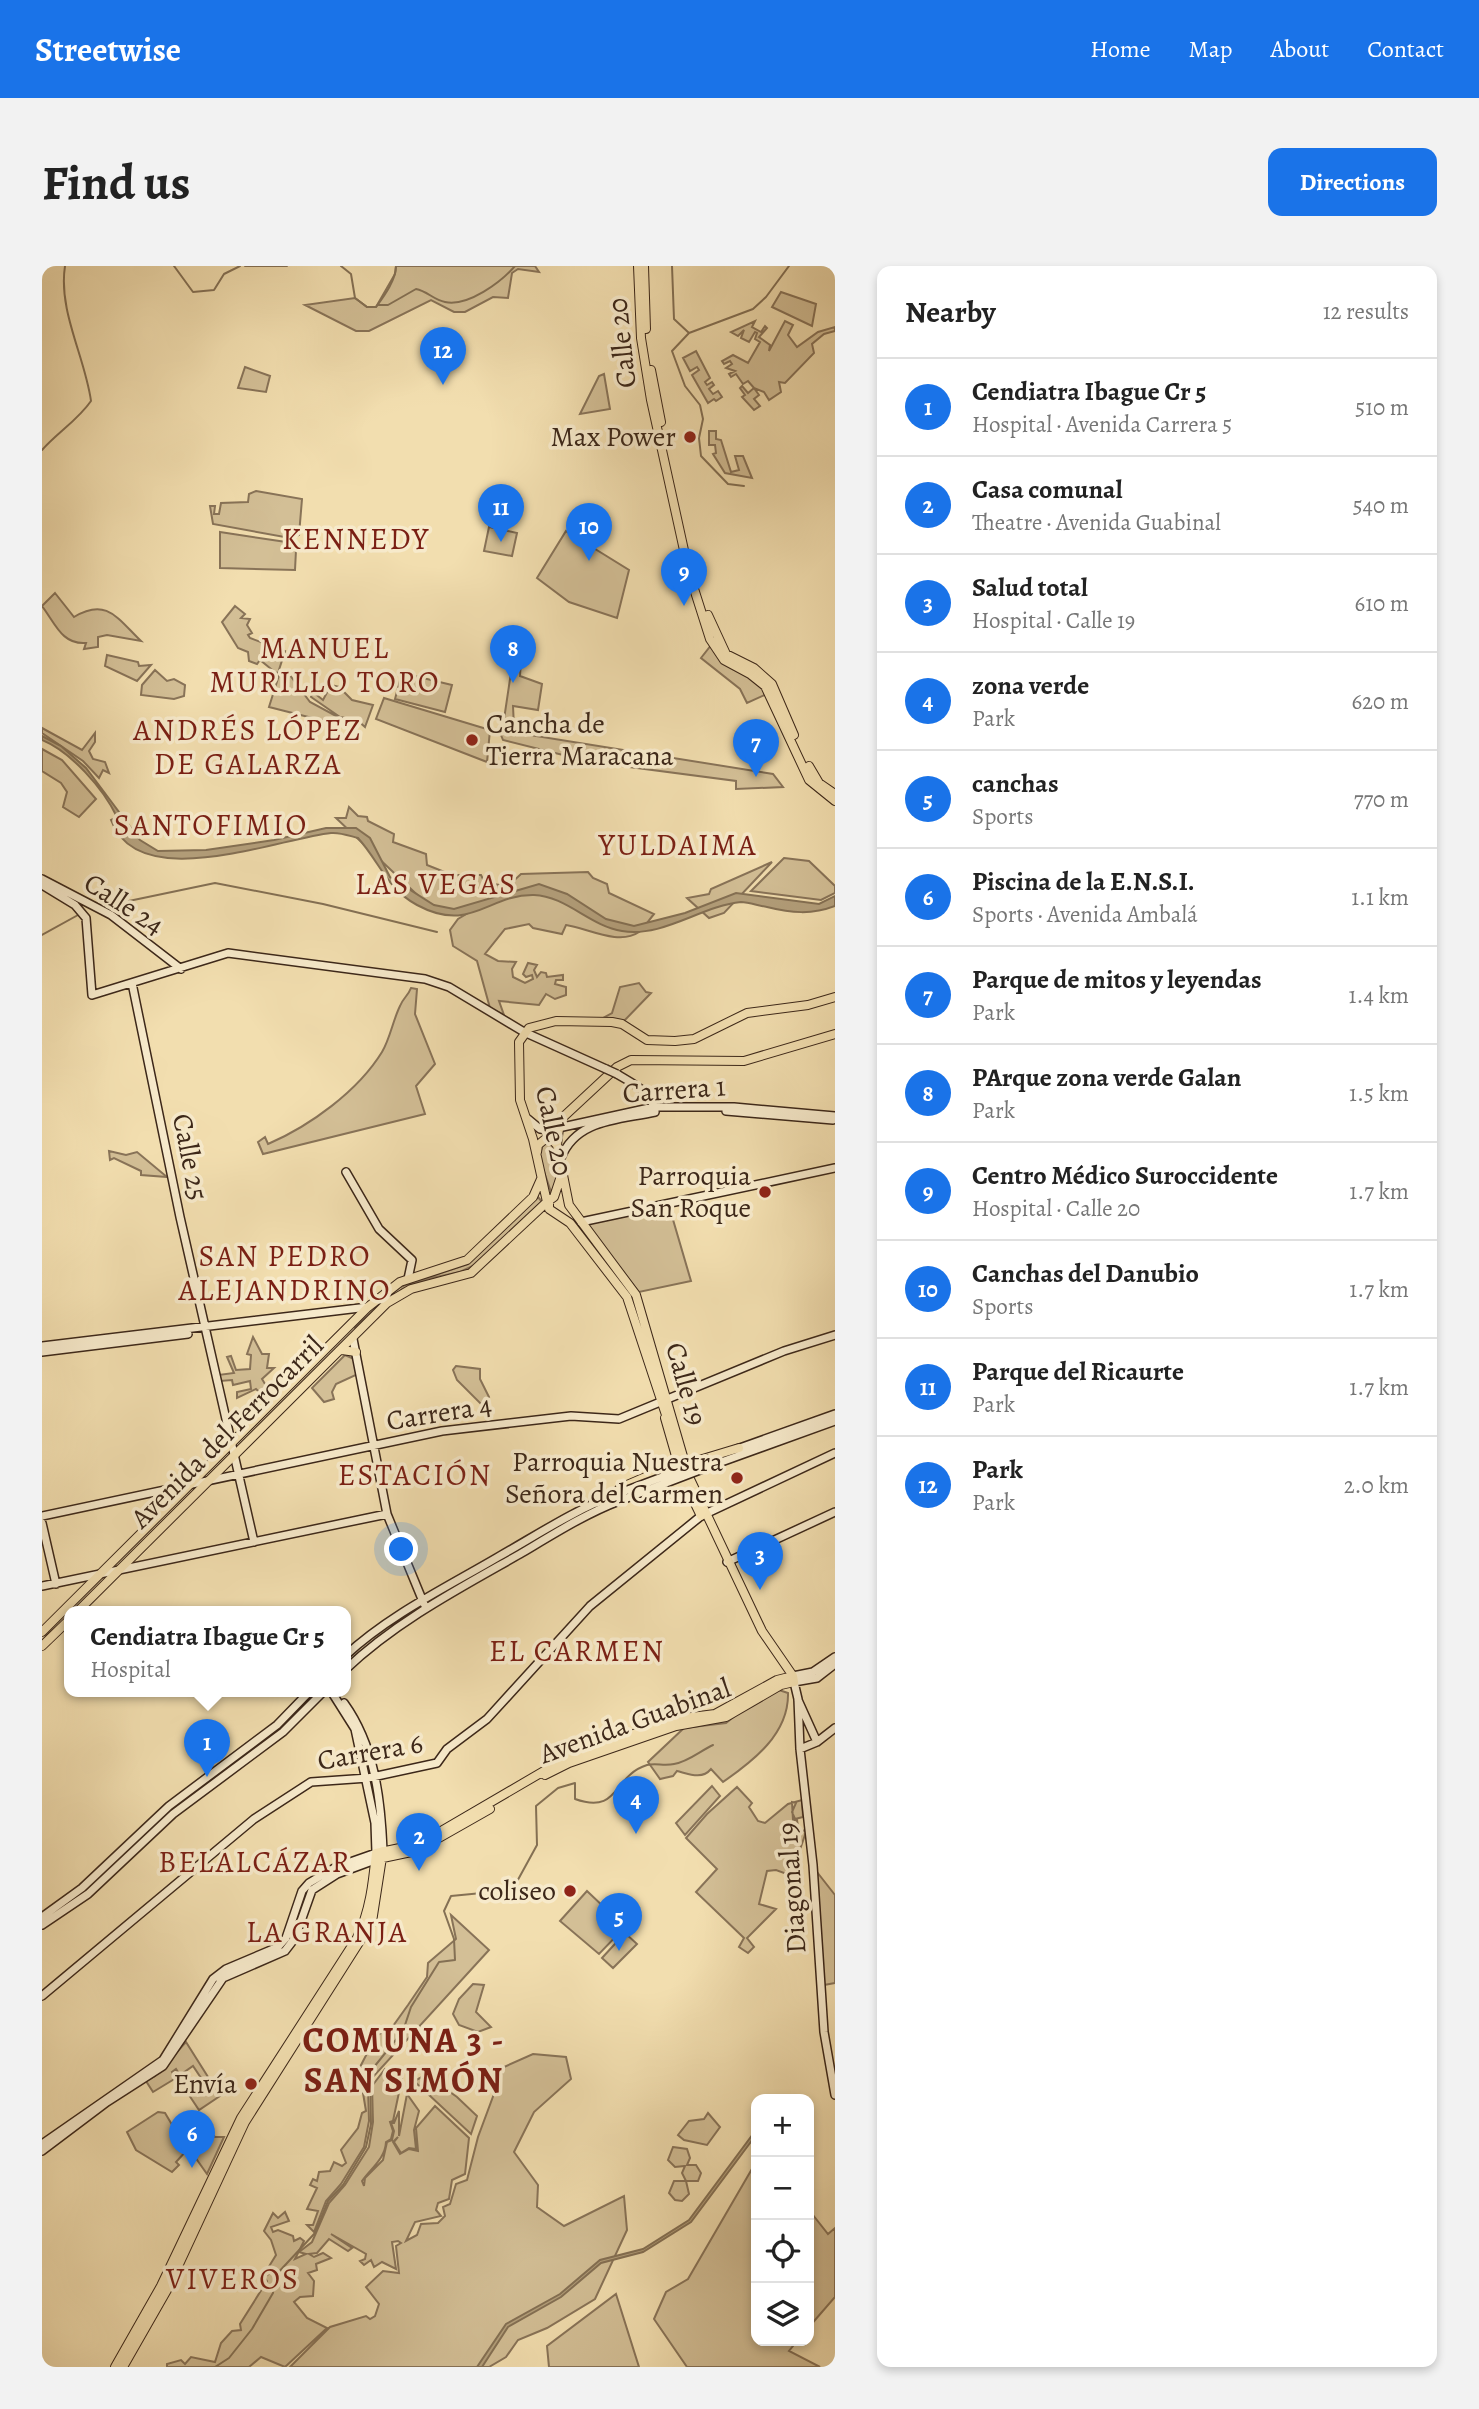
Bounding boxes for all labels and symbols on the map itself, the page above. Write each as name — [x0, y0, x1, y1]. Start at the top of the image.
street label: Calle 20 — [598, 296, 646, 390]
pin: 12 — [420, 327, 466, 385]
place label: Max Power — [550, 418, 676, 456]
marker: Max Power — [682, 429, 698, 445]
pin: 11 — [478, 484, 524, 542]
pin: 10 — [566, 503, 612, 561]
district label: KENNEDY — [282, 519, 430, 559]
pin: 9 — [661, 548, 707, 606]
pin: 8 — [490, 625, 536, 683]
district label: MANUEL MURILLO TORO — [209, 628, 441, 702]
place label: Cancha de Tierra Maracana — [486, 705, 674, 775]
district label: ANDRÉS LÓPEZ DE GALARZA — [132, 710, 363, 784]
pin: 7 — [733, 719, 779, 777]
marker: Cancha de Tierra Maracana — [464, 732, 480, 748]
district label: SANTOFIMIO — [114, 805, 308, 845]
district label: YULDAIMA — [597, 825, 758, 865]
street label: Calle 24 — [77, 864, 171, 944]
district label: LAS VEGAS — [355, 864, 517, 904]
street label: Carrera 1 — [621, 1067, 727, 1113]
street label: Calle 20 — [526, 1083, 582, 1179]
street label: Calle 25 — [163, 1110, 217, 1204]
place label: Parroquia San Roque — [630, 1157, 751, 1227]
marker: Parroquia San Roque — [757, 1184, 773, 1200]
district label: SAN PEDRO ALEJANDRINO — [177, 1236, 392, 1310]
street label: Avenida del Ferrocarril — [121, 1327, 332, 1538]
street label: Calle 19 — [656, 1338, 716, 1430]
street label: Carrera 4 — [384, 1386, 494, 1440]
place label: Parroquia Nuestra Señora del Carmen — [505, 1443, 723, 1513]
district label: ESTACIÓN — [338, 1455, 492, 1495]
marker: Parroquia Nuestra Señora del Carmen — [729, 1470, 745, 1486]
your location — [384, 1532, 418, 1566]
pin: 3 — [737, 1532, 783, 1590]
district label: EL CARMEN — [489, 1631, 665, 1671]
street label: Avenida Guabinal — [533, 1669, 736, 1774]
pin: 1 — [184, 1719, 230, 1777]
street label: Carrera 6 — [314, 1724, 426, 1780]
pin: 4 — [613, 1776, 659, 1834]
pin: 2 — [396, 1813, 442, 1871]
street label: Diagonal 19 — [768, 1821, 816, 1955]
district label: BELALCÁZAR — [158, 1842, 352, 1882]
place label: coliseo — [478, 1872, 556, 1910]
marker: coliseo — [562, 1883, 578, 1899]
pin: 5 — [596, 1893, 642, 1951]
district label: LA GRANJA — [246, 1912, 408, 1952]
district label: COMUNA 3 - SAN SIMÓN — [302, 2016, 506, 2104]
place label: Envía — [173, 2065, 237, 2103]
marker: Envía — [243, 2076, 259, 2092]
pin: 6 — [169, 2110, 215, 2168]
district label: VIVEROS — [165, 2259, 300, 2299]

